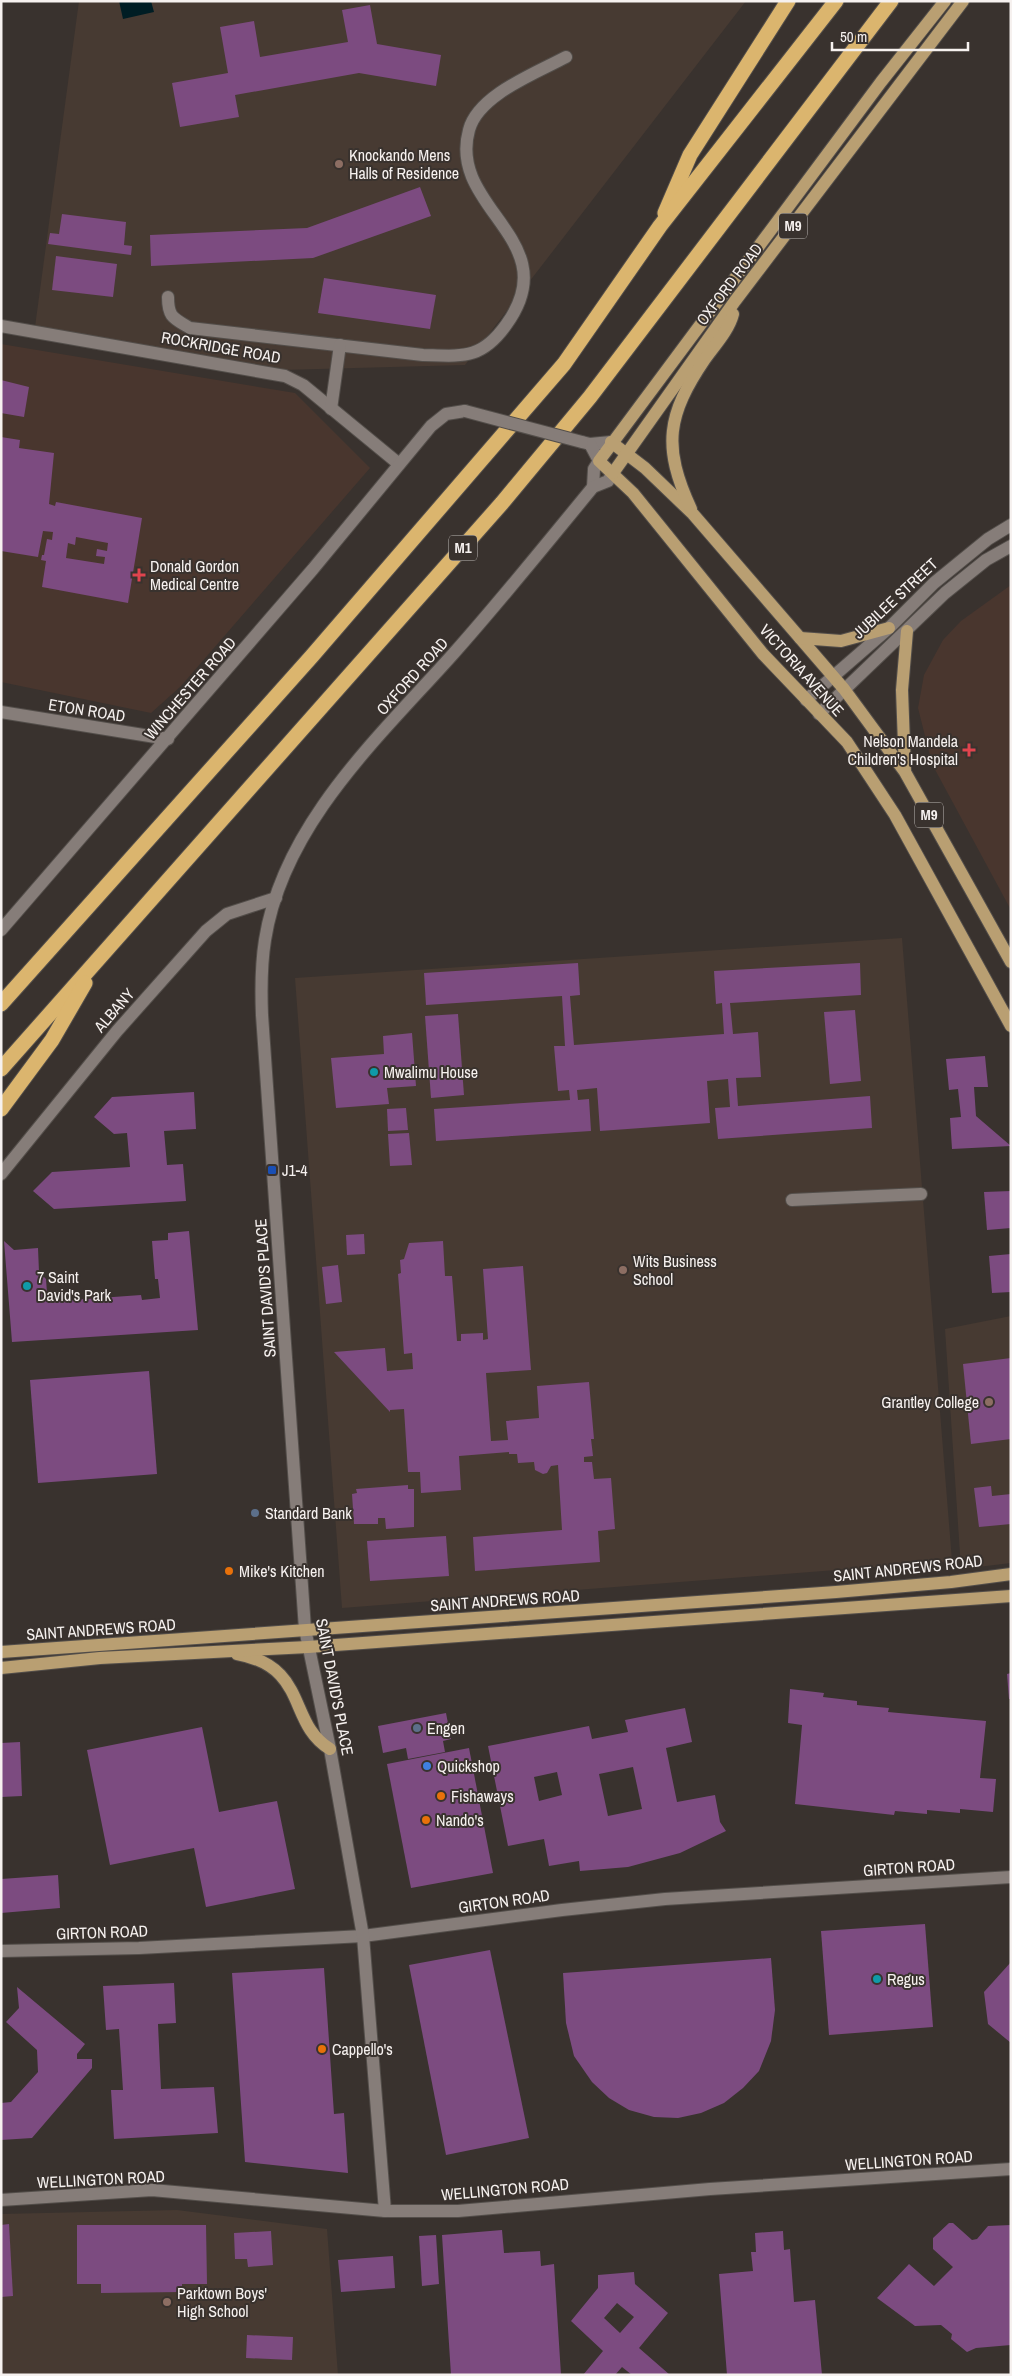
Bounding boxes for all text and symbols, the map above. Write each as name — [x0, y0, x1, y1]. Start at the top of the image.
scale bar — [832, 20, 968, 52]
text: 50 m — [840, 26, 867, 47]
place label: Knockando Mens Halls of Residence — [349, 144, 459, 184]
marker: Knockando Mens Halls of Residence — [333, 158, 345, 170]
road number: M9 — [779, 214, 807, 238]
street label: OXFORD ROAD — [691, 238, 767, 330]
street label: ROCKRIDGE ROAD — [160, 326, 282, 368]
road number: M1 — [449, 536, 477, 560]
street label: JUBILEE STREET — [848, 553, 942, 643]
place label: Donald Gordon Medical Centre — [150, 555, 239, 595]
marker: Donald Gordon Medical Centre — [132, 568, 146, 582]
street label: VICTORIA AVENUE — [755, 619, 849, 721]
street label: WINCHESTER ROAD — [139, 632, 241, 744]
street label: OXFORD ROAD — [371, 632, 453, 720]
street label: ETON ROAD — [47, 693, 127, 727]
place label: Nelson Mandela Children's Hospital — [848, 730, 959, 770]
marker: Nelson Mandela Children's Hospital — [962, 743, 976, 757]
road number: M9 — [915, 802, 943, 828]
street label: ALBANY — [88, 983, 139, 1038]
place label: Mwalimu House — [384, 1061, 478, 1083]
marker: Mwalimu House — [368, 1066, 380, 1078]
place label: J1-4 — [282, 1159, 308, 1181]
marker: J1-4 — [266, 1164, 278, 1176]
street label: SAINT DAVID'S PLACE — [249, 1218, 281, 1358]
place label: Wits Business School — [633, 1250, 717, 1290]
marker: Wits Business School — [617, 1264, 629, 1276]
place label: 7 Saint David's Park — [37, 1266, 111, 1306]
marker: 7 Saint David's Park — [21, 1280, 33, 1292]
place label: Grantley College — [881, 1391, 979, 1413]
marker: Grantley College — [983, 1396, 995, 1408]
place label: Standard Bank — [265, 1502, 352, 1524]
marker: Standard Bank — [249, 1507, 261, 1519]
street label: SAINT ANDREWS ROAD — [832, 1549, 984, 1587]
place label: Mike's Kitchen — [239, 1560, 325, 1582]
marker: Mike's Kitchen — [223, 1565, 235, 1577]
street label: SAINT ANDREWS ROAD — [429, 1584, 581, 1616]
street label: SAINT ANDREWS ROAD — [25, 1613, 177, 1645]
street label: SAINT DAVID'S PLACE — [311, 1617, 359, 1757]
place label: Engen — [427, 1717, 465, 1739]
marker: Engen — [411, 1722, 423, 1734]
place label: Quickshop — [437, 1755, 500, 1777]
marker: Quickshop — [421, 1760, 433, 1772]
place label: Fishaways — [451, 1785, 514, 1807]
marker: Fishaways — [435, 1790, 447, 1802]
place label: Nando's — [436, 1809, 484, 1831]
marker: Nando's — [420, 1814, 432, 1826]
street label: GIRTON ROAD — [862, 1853, 956, 1881]
street label: GIRTON ROAD — [457, 1884, 551, 1918]
street label: GIRTON ROAD — [56, 1919, 148, 1945]
place label: Regus — [887, 1968, 925, 1990]
marker: Regus — [871, 1973, 883, 1985]
place label: Cappello's — [332, 2038, 393, 2060]
marker: Cappello's — [316, 2043, 328, 2055]
street label: WELLINGTON ROAD — [844, 2145, 974, 2175]
street label: WELLINGTON ROAD — [36, 2165, 166, 2193]
street label: WELLINGTON ROAD — [440, 2172, 570, 2206]
place label: Parktown Boys' High School — [177, 2282, 267, 2322]
marker: Parktown Boys' High School — [161, 2296, 173, 2308]

